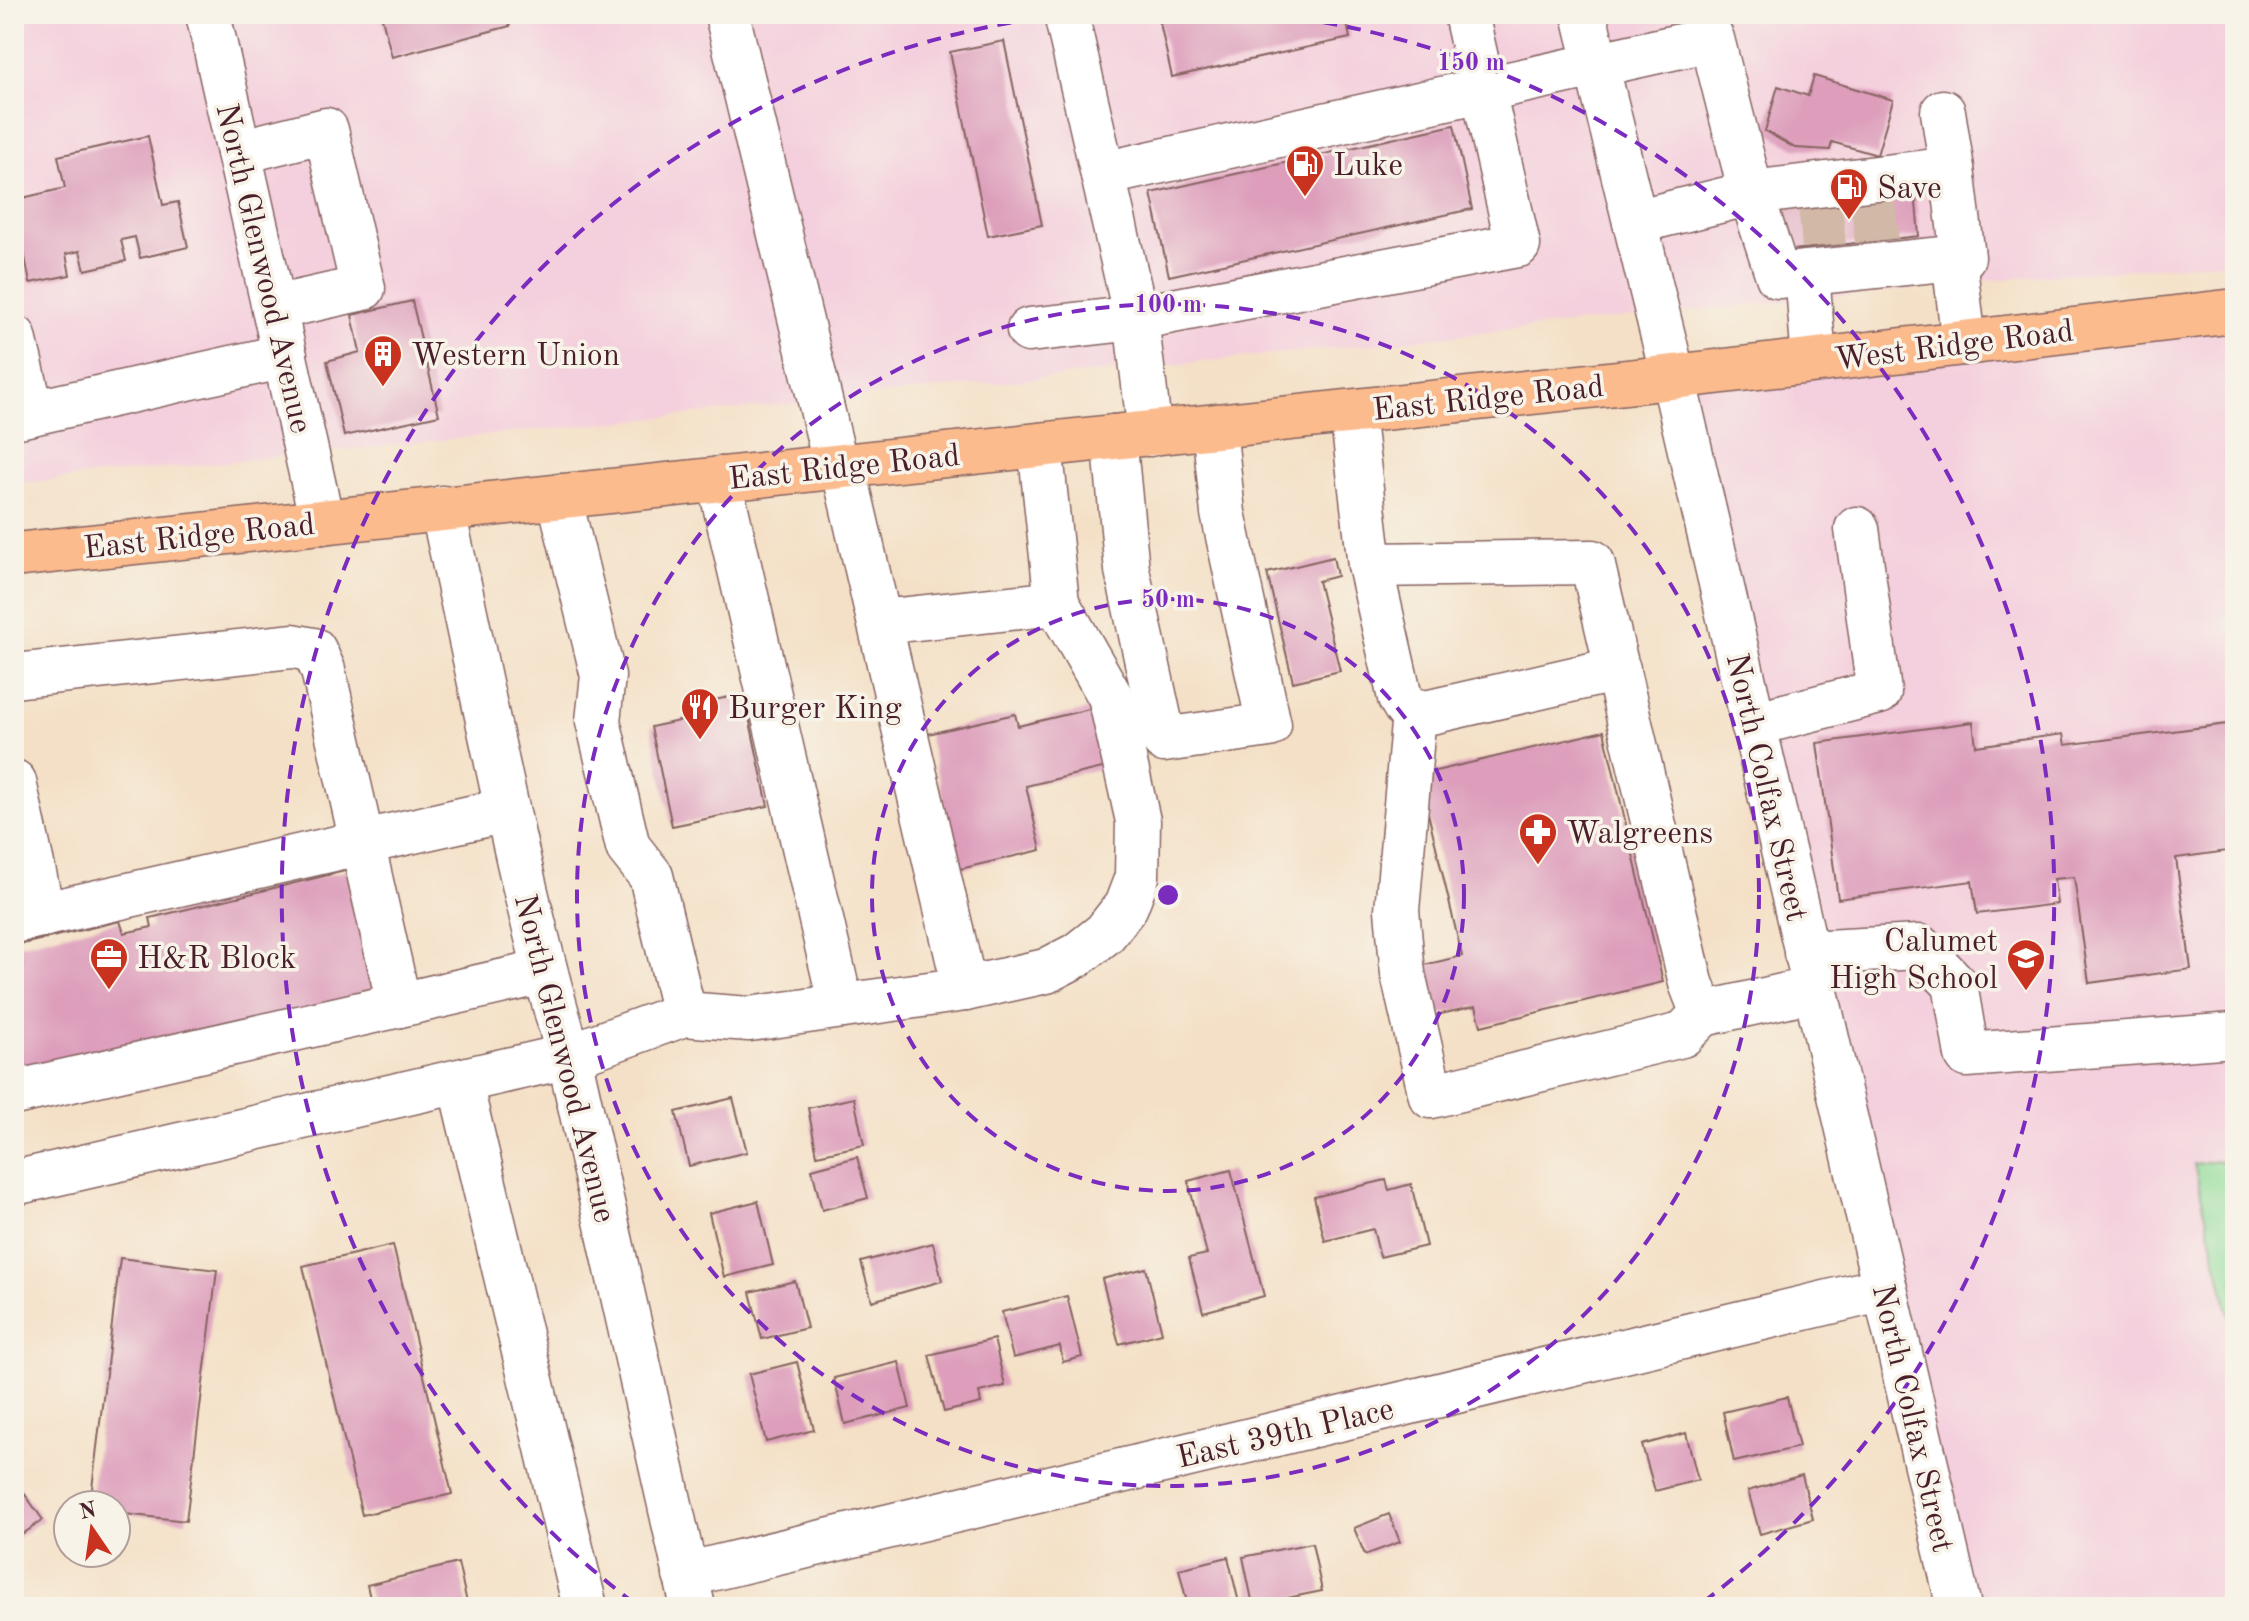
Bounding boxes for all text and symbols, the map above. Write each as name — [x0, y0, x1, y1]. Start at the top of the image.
text: 150 m — [1437, 51, 1505, 76]
street label: North Glenwood Avenue — [209, 101, 316, 437]
fuel station icon: Luke — [1284, 143, 1326, 198]
place label: Luke — [1333, 151, 1403, 183]
fuel station icon: Save — [1828, 166, 1870, 221]
place label: Save — [1877, 174, 1942, 206]
text: 100 m — [1134, 294, 1202, 318]
street label: West Ridge Road — [1833, 316, 2076, 378]
building icon: Western Union — [362, 333, 404, 388]
place label: Western Union — [411, 341, 620, 373]
street label: East Ridge Road — [1371, 372, 1606, 428]
street label: East Ridge Road — [727, 441, 962, 497]
street label: East Ridge Road — [82, 510, 317, 566]
text: 50 m — [1141, 588, 1195, 613]
street label: North Colfax Street — [1719, 651, 1811, 925]
restaurant icon: Burger King — [679, 686, 721, 741]
place label: Burger King — [728, 694, 902, 726]
pharmacy icon: Walgreens — [1517, 811, 1559, 866]
place label: Walgreens — [1566, 819, 1713, 851]
centre of rings — [1154, 881, 1182, 909]
street label: North Glenwood Avenue — [507, 891, 619, 1226]
place label: Calumet High School — [1829, 927, 1998, 996]
office icon: H&R Block — [88, 936, 130, 991]
school or university icon: Calumet High School — [2005, 937, 2047, 992]
place label: H&R Block — [137, 944, 296, 976]
street label: North Colfax Street — [1865, 1282, 1957, 1556]
street label: East 39th Place — [1174, 1394, 1397, 1475]
north arrow — [52, 1489, 132, 1569]
text: N — [77, 1499, 99, 1524]

